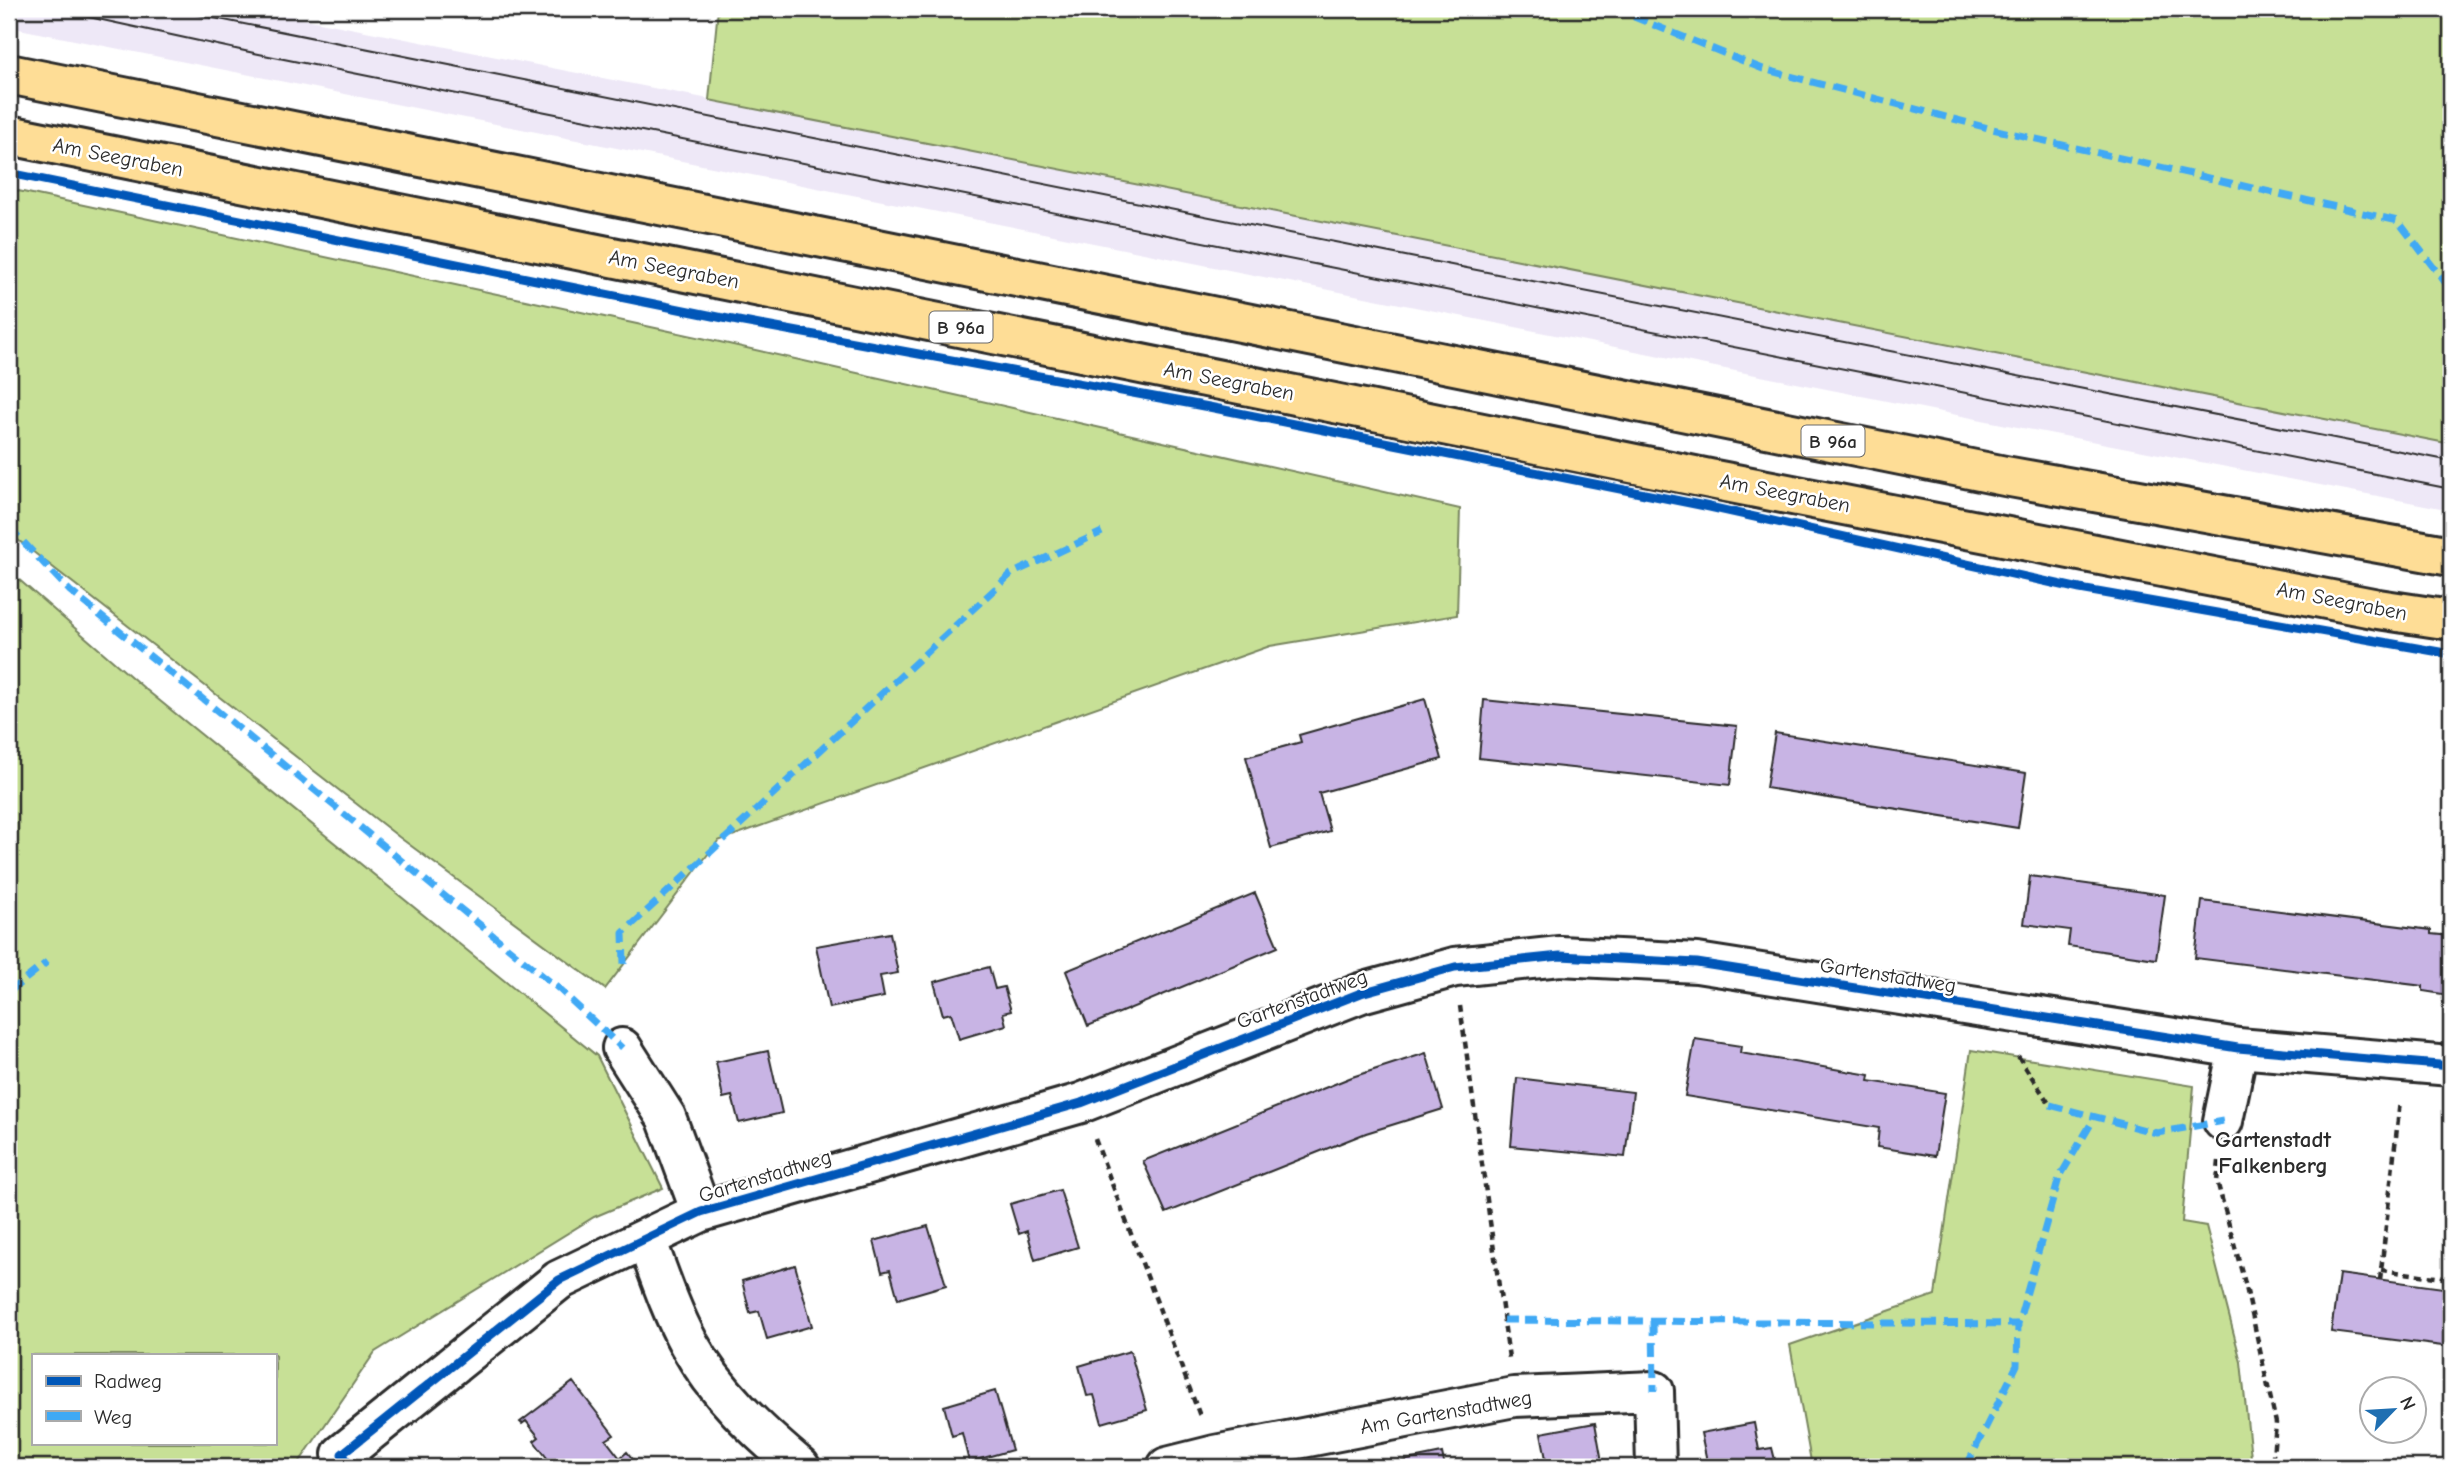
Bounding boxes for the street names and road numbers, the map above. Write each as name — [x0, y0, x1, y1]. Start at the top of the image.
street label: Am Seegraben — [51, 133, 185, 181]
street label: Am Seegraben — [607, 245, 741, 293]
road number: B 96a — [930, 312, 992, 342]
street label: Am Seegraben — [1162, 357, 1296, 405]
road number: B 96a — [1801, 426, 1864, 456]
street label: Am Seegraben — [1718, 469, 1852, 517]
street label: Am Seegraben — [2275, 577, 2409, 625]
street label: Gartenstadtweg — [1818, 952, 1958, 998]
street label: Gartenstadtweg — [1233, 964, 1371, 1034]
street label: Gartenstadtweg — [696, 1144, 834, 1208]
street label: Am Gartenstadtweg — [1358, 1385, 1534, 1439]

